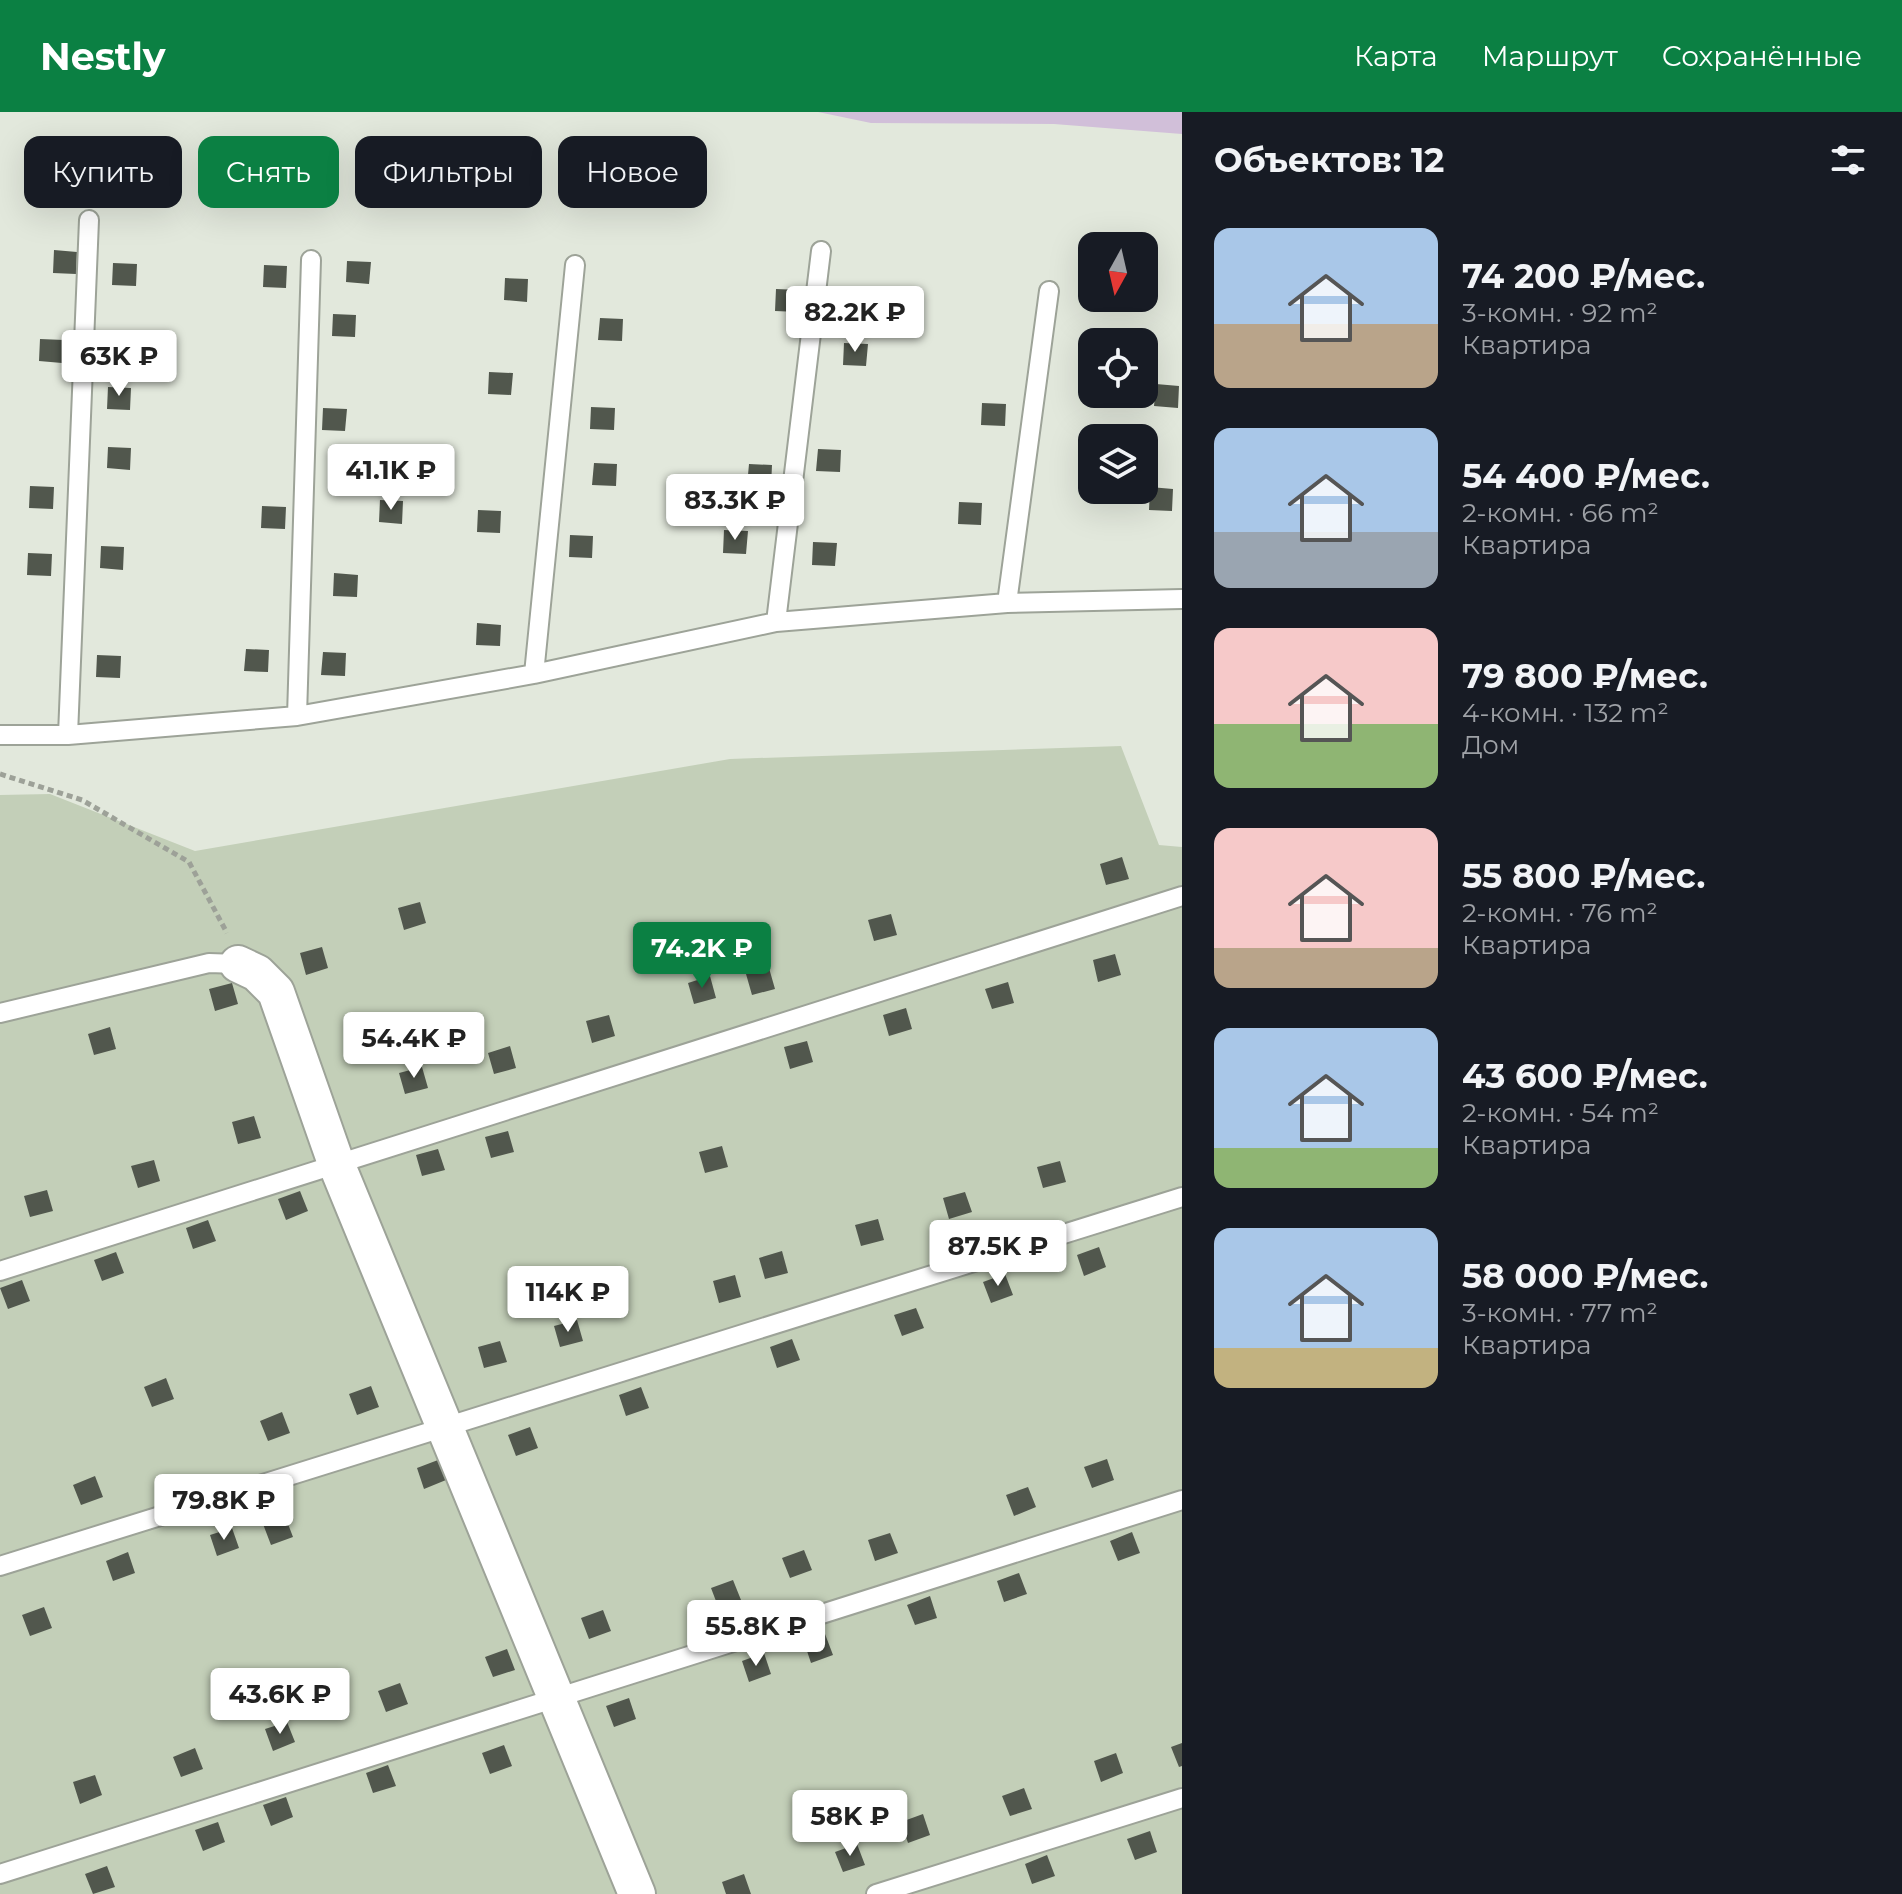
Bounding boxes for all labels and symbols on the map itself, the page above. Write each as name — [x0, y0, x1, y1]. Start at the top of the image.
north arrow — [1078, 232, 1158, 312]
pin: 82.2K ₽ — [781, 286, 929, 354]
pin: 63K ₽ — [63, 330, 175, 398]
pin: 41.1K ₽ — [317, 444, 465, 512]
pin: 83.3K ₽ — [661, 474, 809, 542]
pin: 74.2K ₽ — [628, 922, 776, 990]
pin: 54.4K ₽ — [340, 1012, 488, 1080]
pin: 87.5K ₽ — [924, 1220, 1072, 1288]
pin: 114K ₽ — [503, 1266, 633, 1334]
pin: 79.8K ₽ — [150, 1474, 298, 1542]
pin: 55.8K ₽ — [682, 1600, 830, 1668]
pin: 43.6K ₽ — [206, 1668, 354, 1736]
pin: 58K ₽ — [794, 1790, 906, 1858]

